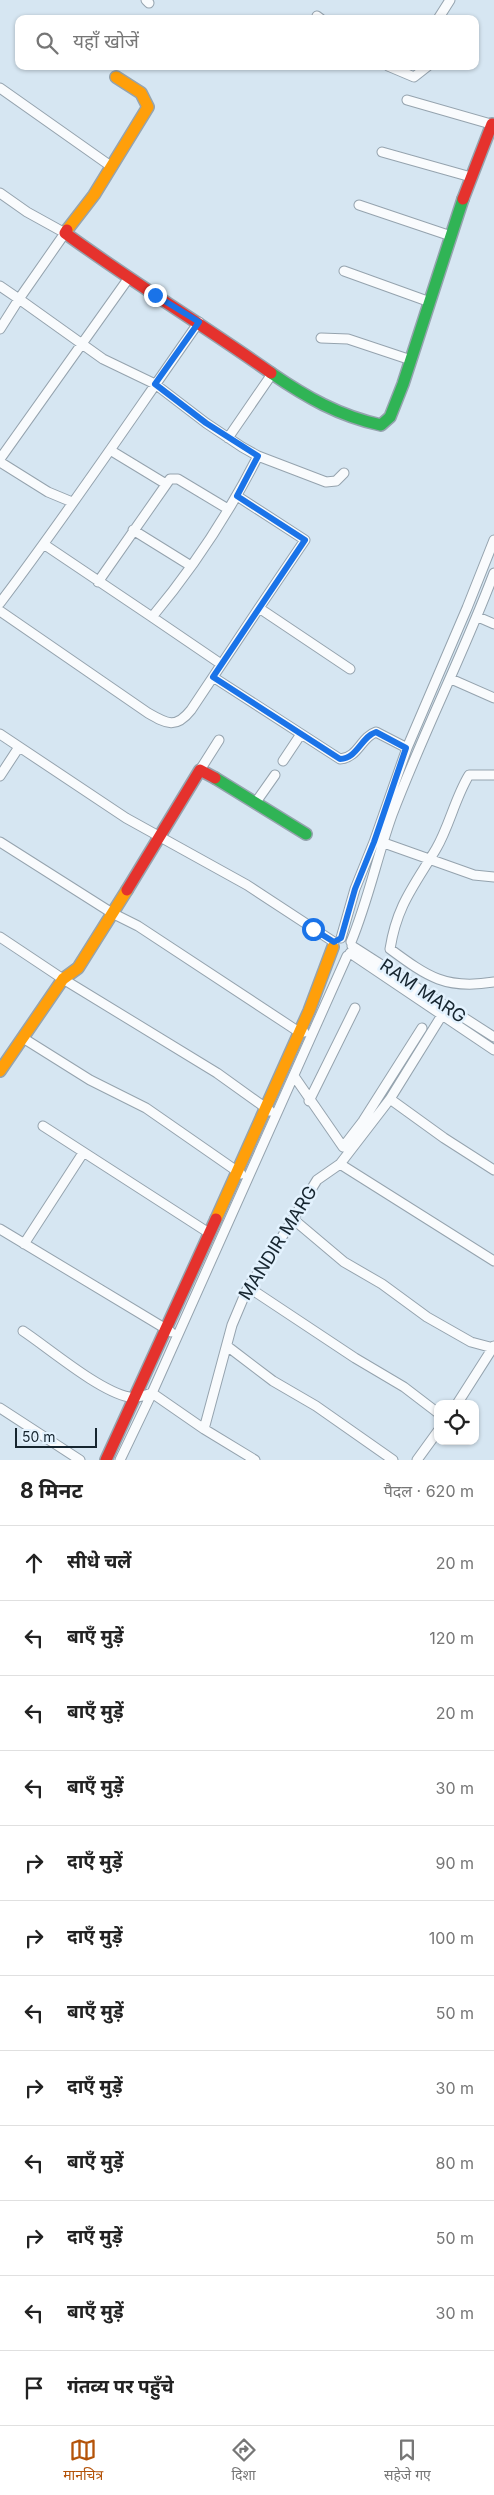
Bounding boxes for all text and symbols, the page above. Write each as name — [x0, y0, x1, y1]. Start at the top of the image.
search box — [15, 15, 479, 70]
icon: search — [33, 29, 61, 57]
text: यहाँ खोजें — [73, 30, 139, 53]
route end — [144, 284, 167, 307]
route start — [302, 918, 325, 941]
street label: RAM MARG — [376, 954, 470, 1027]
street label: MANDIR MARG — [234, 1182, 321, 1304]
map controls — [434, 1400, 479, 1445]
button: locate — [434, 1400, 479, 1445]
scale bar — [15, 1425, 98, 1448]
text: 50 m — [22, 1428, 56, 1445]
text: 8 मिनट — [20, 1478, 83, 1503]
text: पैदल · 620 m — [384, 1481, 474, 1501]
icon: ahead — [20, 1549, 48, 1577]
text: सीधे चलें — [67, 1550, 131, 1573]
text: 20 m — [436, 1553, 474, 1573]
icon: left — [20, 1624, 48, 1652]
text: बाएँ मुड़ें — [67, 1625, 124, 1648]
text: 120 m — [429, 1628, 474, 1648]
icon: left — [20, 1699, 48, 1727]
text: बाएँ मुड़ें — [67, 1700, 124, 1723]
text: 20 m — [436, 1703, 474, 1723]
icon: left — [20, 1774, 48, 1802]
text: बाएँ मुड़ें — [67, 1775, 124, 1798]
text: 30 m — [436, 1778, 474, 1798]
icon: right — [20, 1849, 48, 1877]
text: दाएँ मुड़ें — [67, 1850, 123, 1873]
text: 90 m — [435, 1853, 474, 1873]
icon: right — [20, 1924, 48, 1952]
text: दाएँ मुड़ें — [67, 1925, 123, 1948]
text: 100 m — [429, 1928, 474, 1948]
icon: left — [20, 1999, 48, 2027]
text: बाएँ मुड़ें — [67, 2000, 124, 2023]
text: 50 m — [436, 2003, 474, 2023]
icon: right — [20, 2074, 48, 2102]
text: दाएँ मुड़ें — [67, 2075, 123, 2098]
text: 30 m — [436, 2078, 474, 2098]
icon: left — [20, 2149, 48, 2177]
text: बाएँ मुड़ें — [67, 2150, 124, 2173]
text: 80 m — [435, 2153, 474, 2173]
icon: right — [20, 2224, 48, 2252]
text: दाएँ मुड़ें — [67, 2225, 123, 2248]
text: 50 m — [436, 2228, 474, 2248]
icon: left — [20, 2299, 48, 2327]
text: बाएँ मुड़ें — [67, 2300, 124, 2323]
text: 30 m — [436, 2303, 474, 2323]
icon: arrive — [20, 2374, 48, 2402]
text: गंतव्य पर पहुँचे — [67, 2375, 174, 2398]
tab: मानचित्र — [63, 2436, 103, 2486]
tab: दिशा — [230, 2436, 258, 2486]
tab: सहेजे गए — [384, 2436, 431, 2486]

